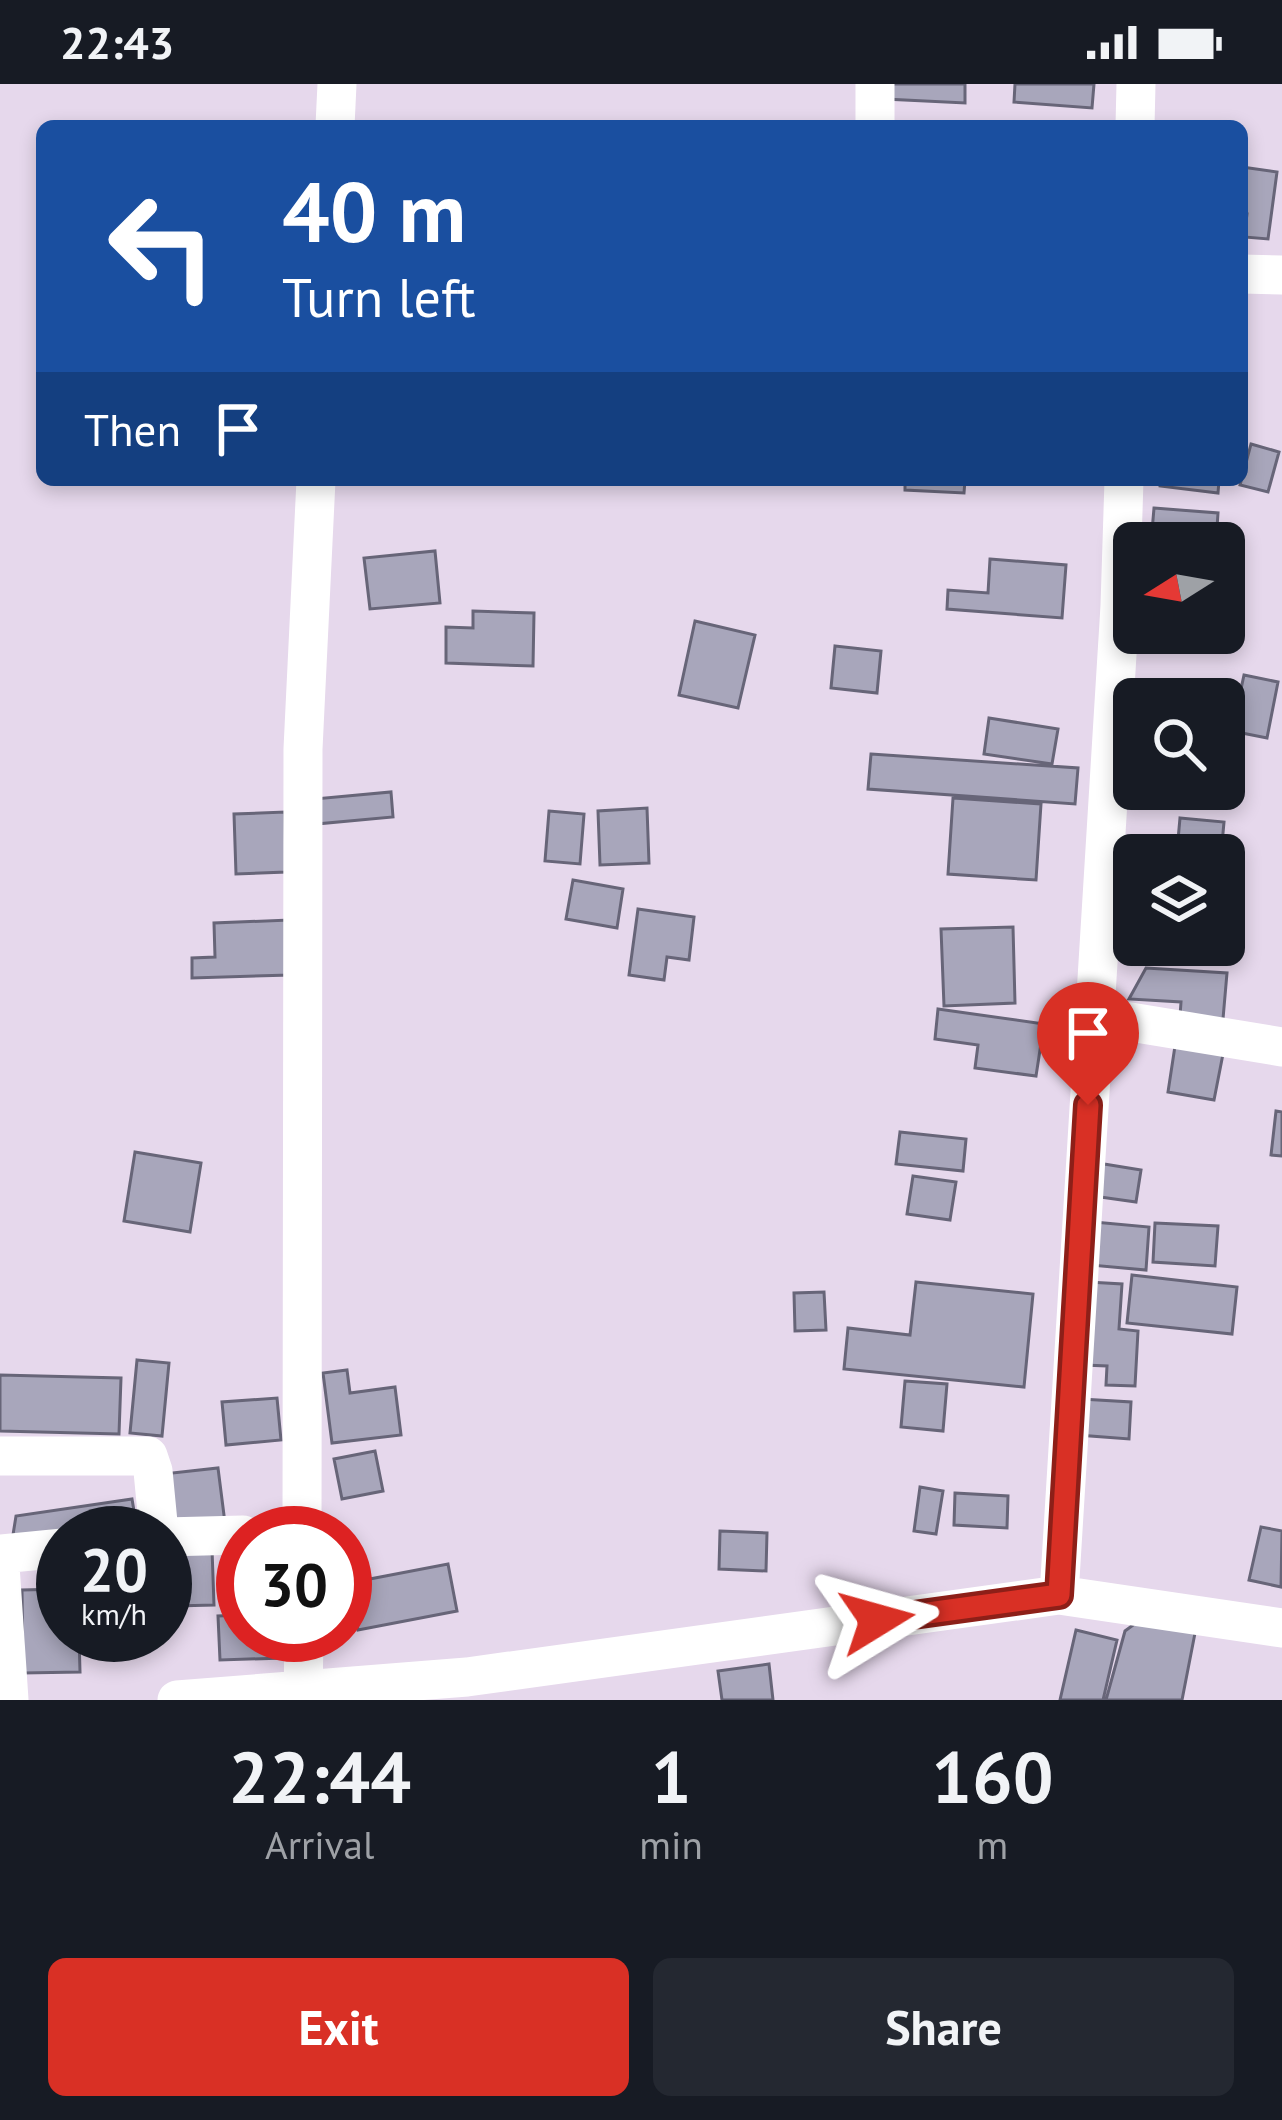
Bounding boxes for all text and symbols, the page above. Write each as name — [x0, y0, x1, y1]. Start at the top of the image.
text: 22:43 — [60, 13, 174, 71]
text: 40 m — [282, 156, 466, 265]
icon: left — [84, 168, 240, 324]
text: Turn left — [282, 262, 476, 332]
icon: arrive — [205, 396, 271, 462]
text: Then — [84, 400, 181, 458]
north arrow — [1113, 522, 1245, 654]
map controls — [1113, 522, 1245, 966]
button: search — [1113, 678, 1245, 810]
button: layers — [1113, 834, 1245, 966]
pin — [1037, 982, 1139, 1105]
icon: arrive — [1055, 1000, 1121, 1066]
speed limit sign: 30 — [216, 1506, 372, 1662]
text: 20 — [80, 1530, 148, 1608]
position arrow — [814, 1557, 940, 1683]
text: km/h — [81, 1594, 147, 1633]
text: 22:44 — [228, 1730, 411, 1823]
text: 1 — [651, 1730, 692, 1823]
text: 160 — [931, 1730, 1054, 1823]
text: Arrival — [265, 1819, 374, 1870]
text: min — [639, 1819, 703, 1870]
text: m — [977, 1819, 1008, 1870]
button: Exit — [48, 1958, 629, 2096]
button: Share — [653, 1958, 1234, 2096]

